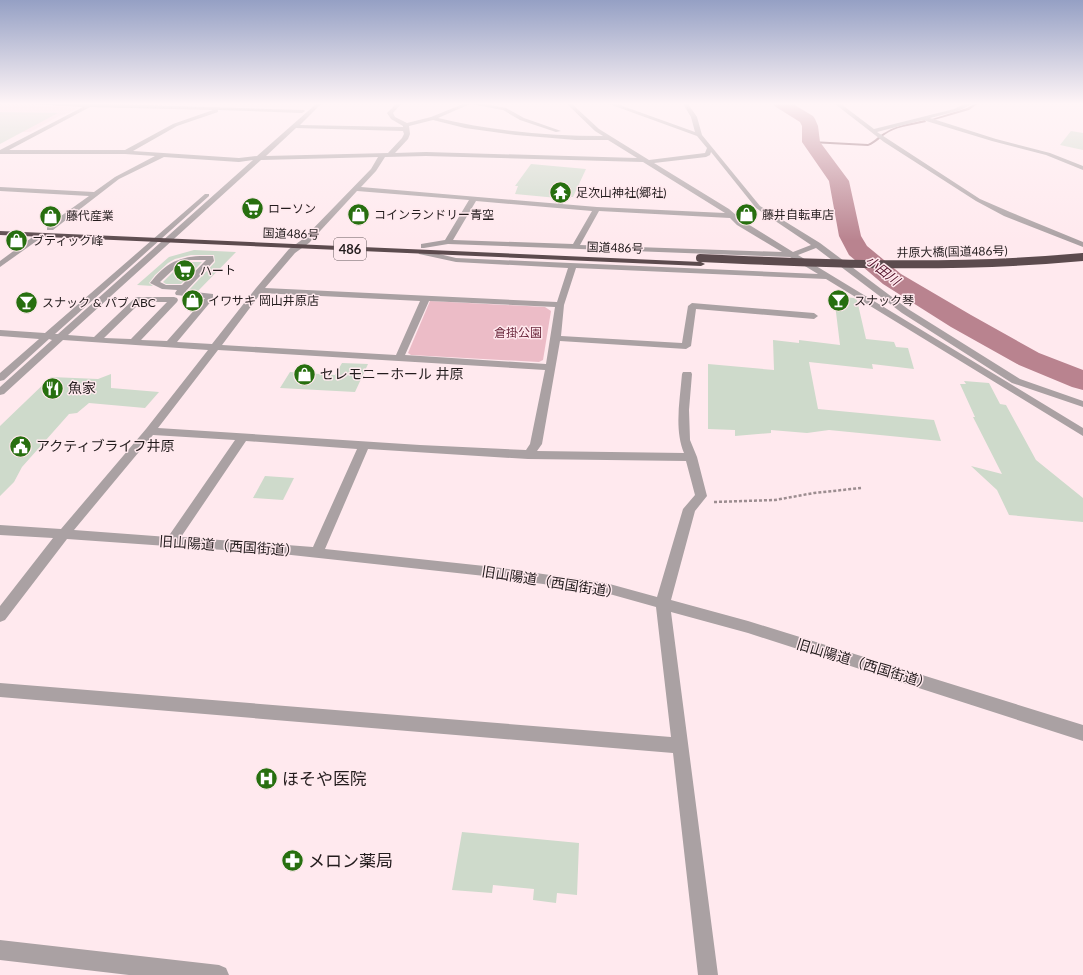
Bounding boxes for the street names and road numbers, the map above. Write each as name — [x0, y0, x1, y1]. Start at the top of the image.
street label: 国道486号 — [262, 225, 320, 242]
road number: 486 — [334, 238, 366, 260]
street label: 国道486号 — [586, 239, 644, 256]
street label: 井原大橋(国道486号) — [896, 243, 1008, 260]
street label: 旧山陽道（西国街道） — [159, 532, 299, 559]
street label: 旧山陽道（西国街道） — [481, 562, 622, 601]
street label: 旧山陽道（西国街道） — [795, 635, 934, 692]

